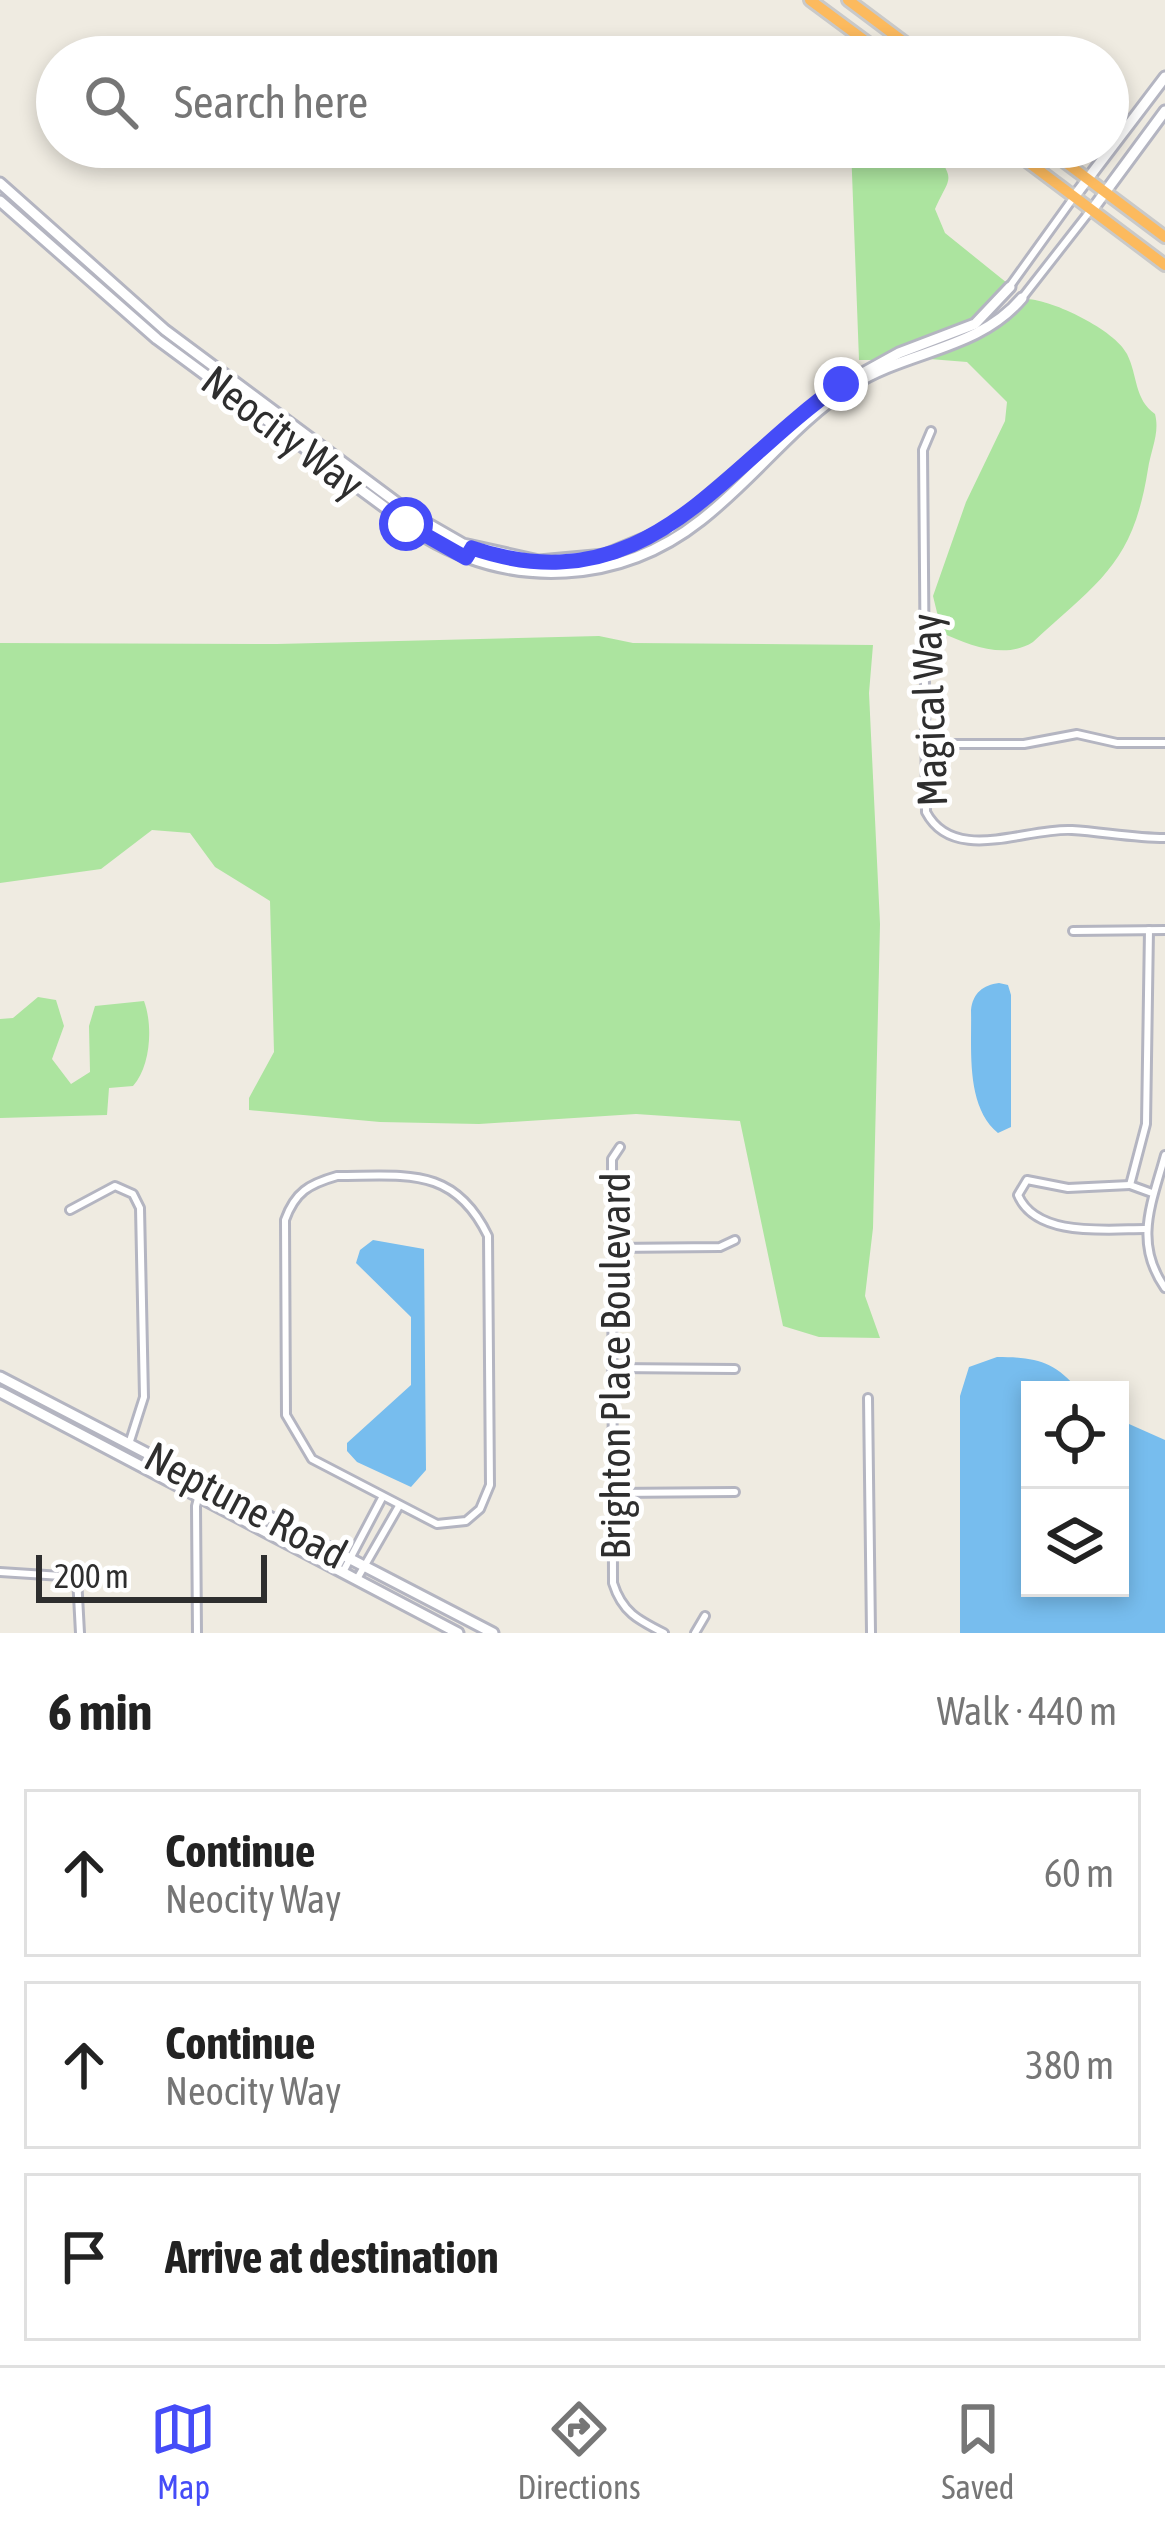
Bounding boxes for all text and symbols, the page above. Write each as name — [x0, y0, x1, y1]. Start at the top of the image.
search box — [36, 36, 1129, 168]
icon: search — [78, 69, 144, 135]
text: Search here — [174, 76, 368, 128]
street label: Neocity Way — [193, 356, 373, 508]
route end — [814, 357, 868, 411]
route start — [379, 497, 433, 551]
street label: Magical Way — [902, 613, 956, 807]
street label: Brighton Place Boulevard — [591, 1172, 639, 1560]
map controls — [1021, 1381, 1129, 1597]
button: locate — [1021, 1381, 1129, 1489]
street label: Neptune Road — [137, 1432, 355, 1578]
button: layers — [1021, 1489, 1129, 1597]
scale bar — [36, 1549, 267, 1602]
text: 200 m — [54, 1557, 129, 1595]
text: 6 min — [48, 1682, 152, 1741]
text: Walk · 440 m — [937, 1689, 1117, 1733]
text: Continue — [165, 1825, 316, 1877]
icon: ahead — [51, 1840, 117, 1906]
text: 60 m — [1044, 1851, 1114, 1895]
text: Neocity Way — [165, 1877, 341, 1921]
text: Continue — [165, 2017, 316, 2069]
icon: ahead — [51, 2032, 117, 2098]
text: 380 m — [1026, 2043, 1114, 2087]
text: Neocity Way — [165, 2069, 341, 2113]
icon: arrive — [51, 2224, 117, 2290]
text: Arrive at destination — [165, 2231, 499, 2283]
tab: Map — [150, 2396, 216, 2506]
tab: Directions — [517, 2396, 641, 2506]
tab: Saved — [942, 2396, 1014, 2506]

